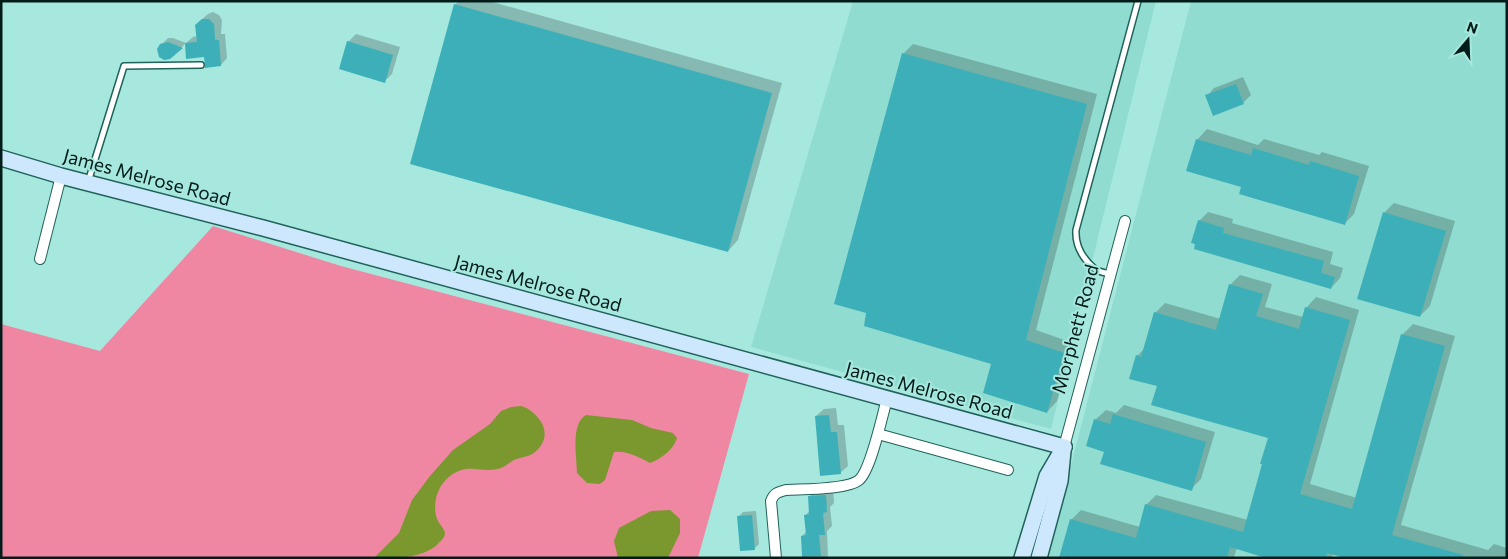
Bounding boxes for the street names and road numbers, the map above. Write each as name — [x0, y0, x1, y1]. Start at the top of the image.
street label: James Melrose Road — [61, 143, 233, 210]
street label: James Melrose Road — [452, 249, 624, 316]
street label: Morphett Road — [1046, 262, 1103, 396]
street label: James Melrose Road — [843, 356, 1015, 423]

